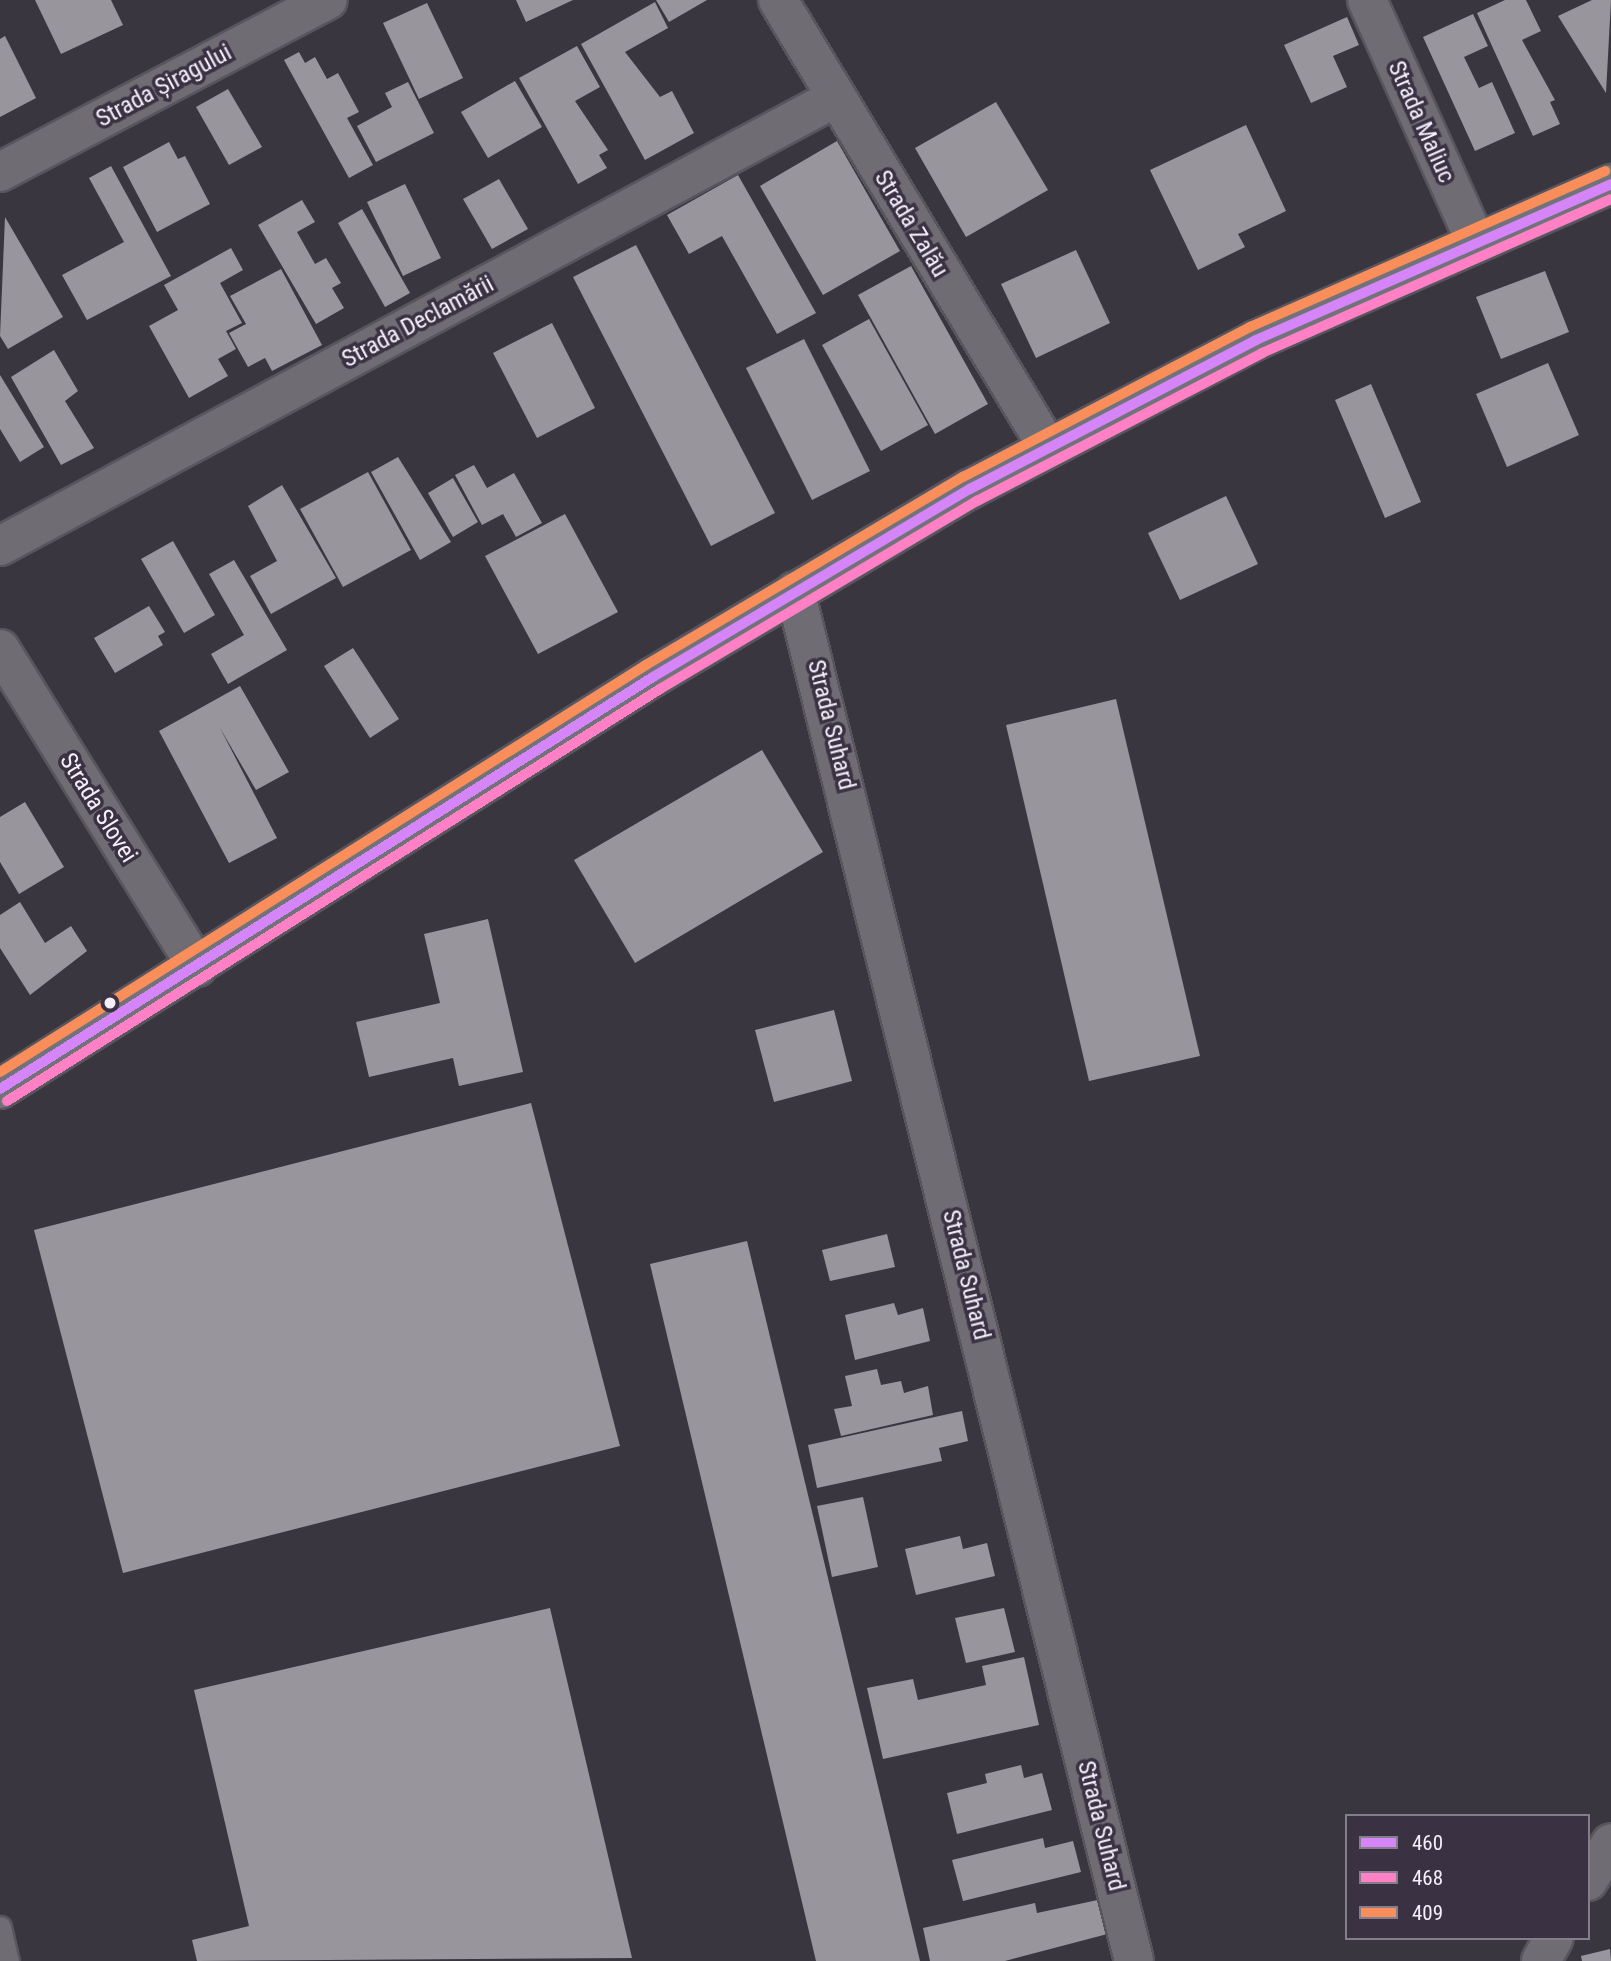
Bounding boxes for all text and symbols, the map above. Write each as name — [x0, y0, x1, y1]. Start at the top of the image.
street label: Strada Șiragului — [91, 38, 237, 134]
street label: Strada Maliuc — [1381, 57, 1461, 187]
street label: Strada Zalău — [868, 165, 954, 283]
street label: Strada Declamării — [337, 270, 499, 374]
street label: Strada Suhard — [801, 657, 861, 793]
street label: Strada Slovei — [53, 748, 143, 868]
unlabelled marker — [103, 996, 117, 1010]
street label: Strada Suhard — [936, 1207, 996, 1343]
street label: Strada Suhard — [1071, 1758, 1131, 1894]
legend — [1345, 1814, 1590, 1940]
text: 460 — [1412, 1831, 1443, 1855]
text: 468 — [1412, 1866, 1443, 1890]
text: 409 — [1412, 1901, 1443, 1925]

